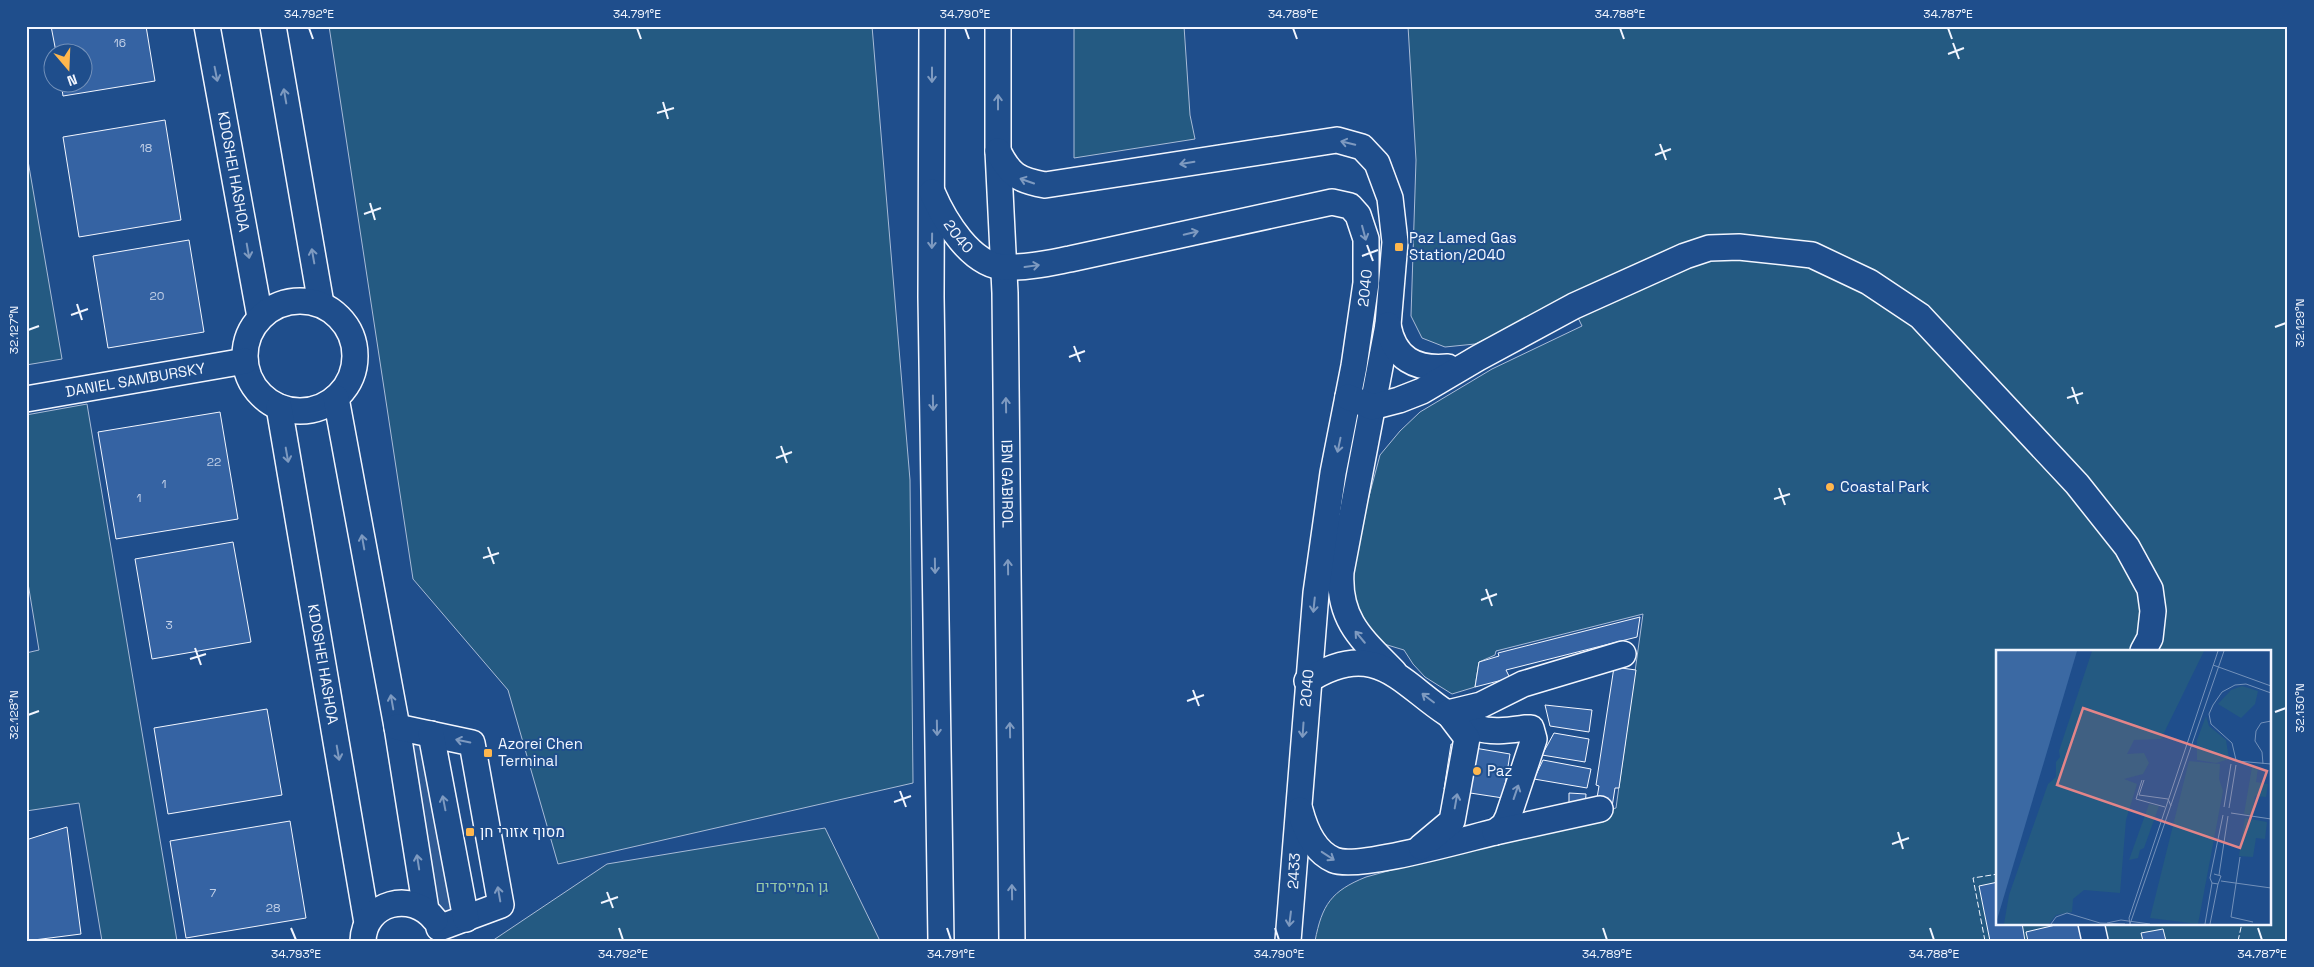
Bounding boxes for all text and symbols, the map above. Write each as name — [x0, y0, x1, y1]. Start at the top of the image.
text: 34.792°E — [284, 6, 334, 22]
text: 34.791°E — [613, 6, 661, 22]
text: 34.790°E — [940, 6, 990, 22]
text: 34.789°E — [1268, 6, 1318, 22]
text: 34.788°E — [1595, 6, 1645, 22]
text: 34.787°E — [1923, 6, 1973, 22]
house number: 16 — [114, 35, 126, 51]
north arrow — [42, 42, 92, 92]
one-way arrow — [211, 66, 221, 82]
one-way arrow — [928, 67, 937, 83]
text: N — [65, 70, 80, 90]
one-way arrow — [279, 88, 289, 104]
one-way arrow — [993, 94, 1003, 110]
street label: KDOSHEI HASHOA — [214, 110, 254, 234]
one-way arrow — [1340, 138, 1356, 147]
house number: 18 — [140, 140, 152, 156]
one-way arrow — [1180, 159, 1196, 169]
one-way arrow — [1019, 175, 1035, 185]
street label: 2040 — [940, 216, 978, 257]
one-way arrow — [1360, 224, 1369, 240]
one-way arrow — [1183, 228, 1199, 237]
place label: Paz Lamed Gas Station/2040 — [1409, 228, 1517, 264]
one-way arrow — [927, 232, 937, 249]
marker: Paz Lamed Gas Station/2040 — [1393, 241, 1405, 253]
one-way arrow — [244, 243, 254, 259]
one-way arrow — [307, 248, 317, 264]
one-way arrow — [1024, 260, 1040, 270]
street label: 2040 — [1353, 268, 1376, 308]
house number: 20 — [150, 288, 164, 304]
text: 32.129°N — [2292, 298, 2308, 348]
text: 32.127°N — [6, 306, 22, 354]
street label: DANIEL SAMBURSKY — [64, 358, 207, 401]
one-way arrow — [928, 395, 937, 411]
one-way arrow — [1001, 397, 1011, 413]
one-way arrow — [1333, 436, 1343, 452]
street label: IBN GABIROL — [998, 440, 1018, 528]
one-way arrow — [283, 446, 293, 462]
house number: 22 — [207, 454, 221, 470]
house number: 1 — [161, 476, 167, 492]
place label: Coastal Park — [1840, 477, 1929, 496]
marker: Coastal Park — [1824, 481, 1836, 493]
house number: 1 — [136, 490, 142, 506]
one-way arrow — [357, 534, 367, 550]
one-way arrow — [930, 558, 940, 574]
one-way arrow — [1003, 559, 1013, 576]
one-way arrow — [1310, 597, 1319, 613]
street label: KDOSHEI HASHOA — [304, 603, 343, 726]
house number: 3 — [165, 617, 173, 633]
one-way arrow — [1355, 631, 1366, 644]
inset map — [1996, 650, 2272, 924]
street label: 2040 — [1295, 668, 1318, 708]
text: 32.130°N — [2292, 683, 2308, 733]
text: 32.128°N — [6, 690, 22, 740]
one-way arrow — [1421, 693, 1435, 703]
one-way arrow — [387, 694, 397, 710]
one-way arrow — [933, 720, 942, 736]
one-way arrow — [1005, 722, 1015, 738]
one-way arrow — [1299, 722, 1308, 738]
place label: Azorei Chen Terminal — [498, 734, 583, 770]
one-way arrow — [456, 736, 472, 745]
one-way arrow — [333, 745, 343, 761]
marker: Azorei Chen Terminal — [482, 747, 494, 759]
place label: Paz — [1487, 761, 1512, 780]
marker: Paz — [1471, 765, 1483, 777]
one-way arrow — [1512, 785, 1521, 801]
one-way arrow — [1451, 793, 1461, 809]
one-way arrow — [439, 795, 448, 811]
place label: מסוף אזורי חן — [480, 822, 565, 841]
marker: מסוף אזורי חן — [464, 826, 476, 838]
one-way arrow — [1321, 850, 1335, 861]
street label: 2433 — [1283, 852, 1304, 890]
one-way arrow — [413, 854, 423, 870]
park label: גן המייסדים — [756, 877, 829, 896]
one-way arrow — [1007, 884, 1017, 900]
house number: 7 — [210, 885, 217, 901]
one-way arrow — [494, 886, 503, 902]
house number: 28 — [266, 900, 280, 916]
one-way arrow — [1285, 911, 1295, 927]
text: 34.793°E — [271, 946, 321, 962]
text: 34.792°E — [598, 946, 648, 962]
text: 34.791°E — [927, 946, 975, 962]
text: 34.790°E — [1254, 946, 1304, 962]
text: 34.789°E — [1582, 946, 1632, 962]
text: 34.788°E — [1909, 946, 1959, 962]
text: 34.787°E — [2237, 946, 2287, 962]

